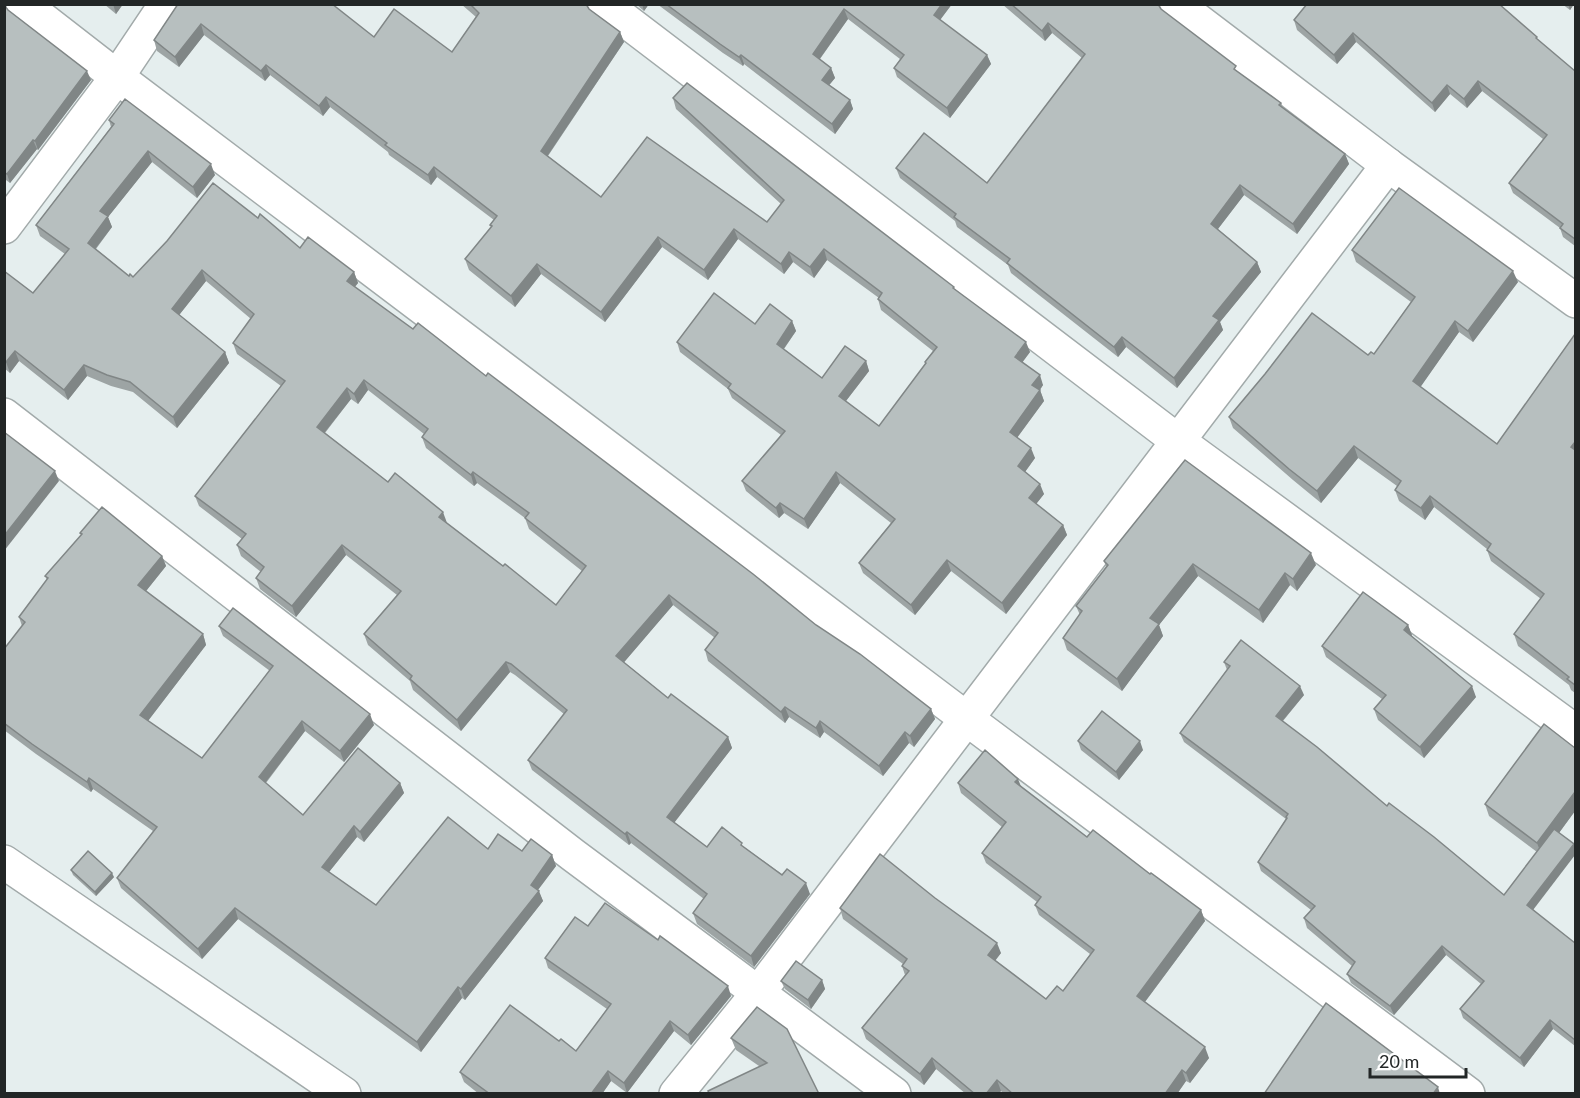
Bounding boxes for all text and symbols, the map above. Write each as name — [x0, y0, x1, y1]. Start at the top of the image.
scale bar — [1370, 1041, 1466, 1079]
text: 20 m — [1379, 1050, 1419, 1072]

